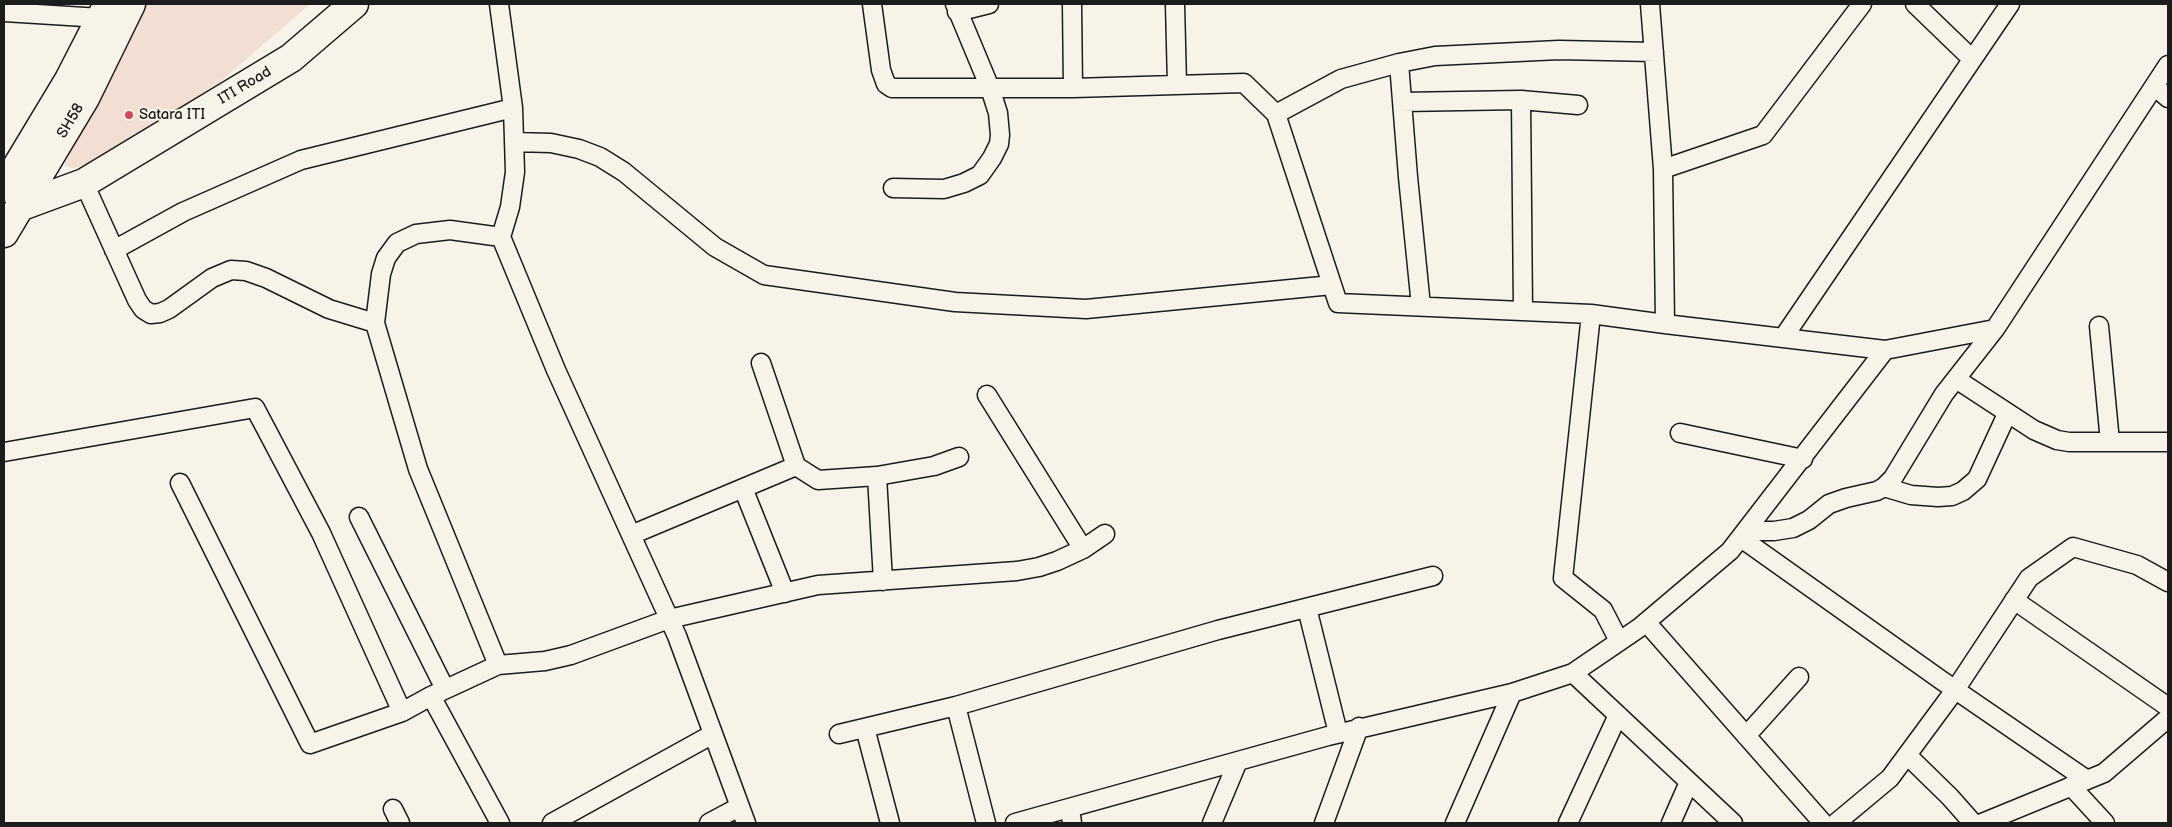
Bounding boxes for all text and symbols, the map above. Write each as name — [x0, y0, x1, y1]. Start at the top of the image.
street label: ITI Road — [215, 63, 275, 109]
street label: SH58 — [54, 100, 88, 142]
place label: Satara ITI — [139, 106, 205, 124]
marker: Satara ITI — [123, 109, 135, 121]

